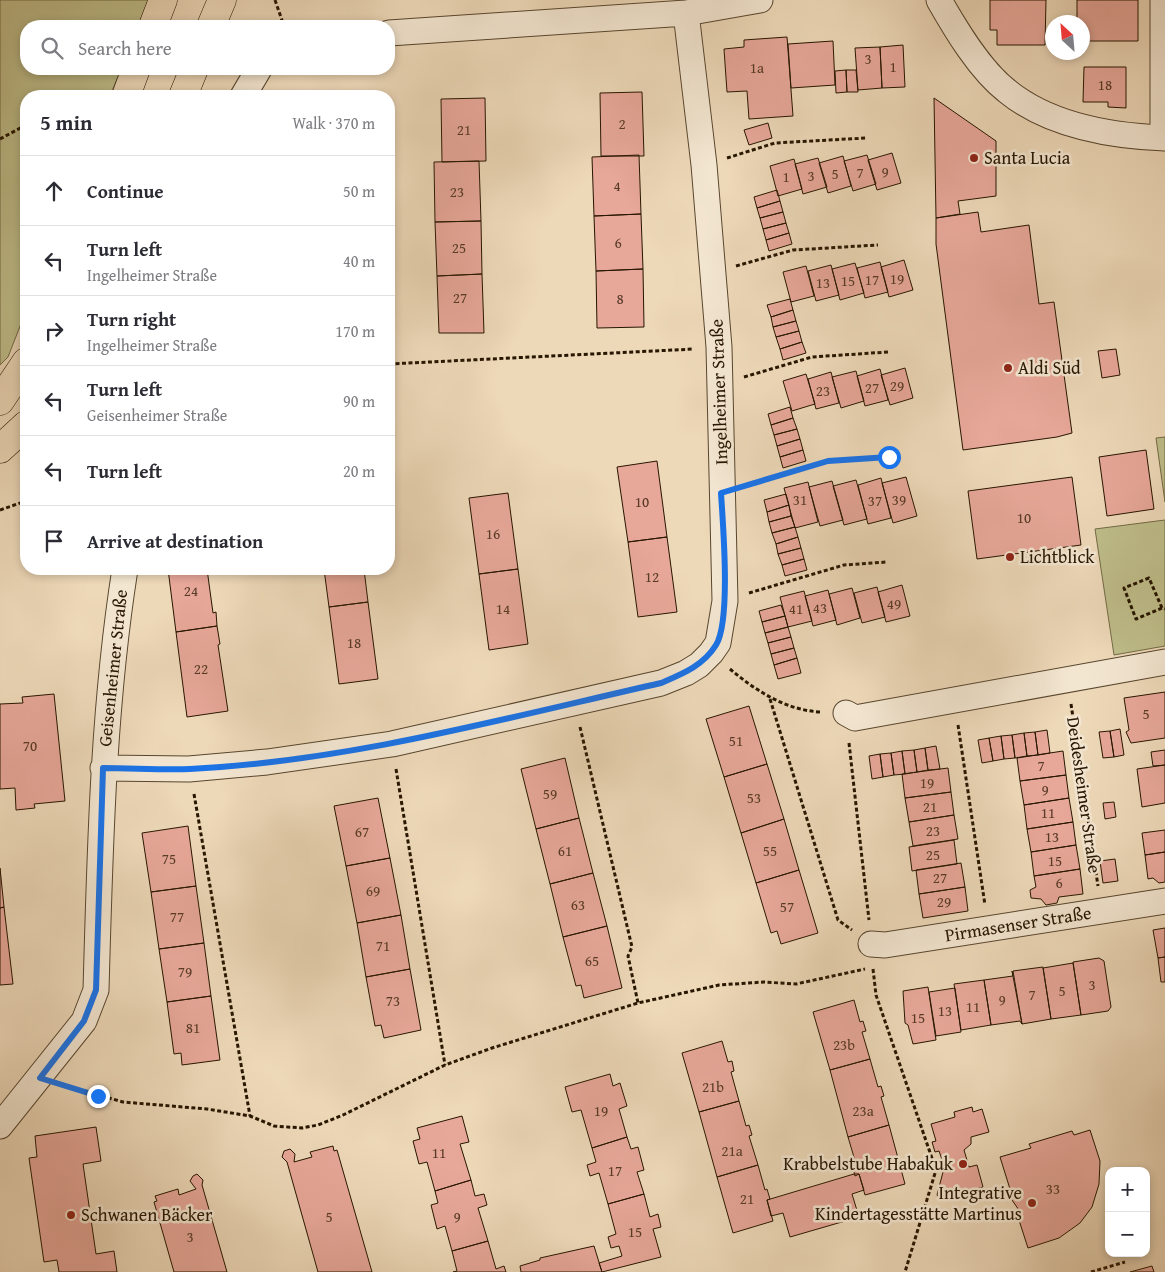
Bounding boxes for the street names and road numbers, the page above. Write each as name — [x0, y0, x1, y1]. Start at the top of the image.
street label: Ingelheimer Straße — [702, 319, 735, 466]
street label: Geisenheimer Straße — [91, 588, 134, 748]
street label: Deidesheimer Straße — [1060, 715, 1109, 875]
street label: Pirmasenser Straße — [943, 899, 1093, 948]

